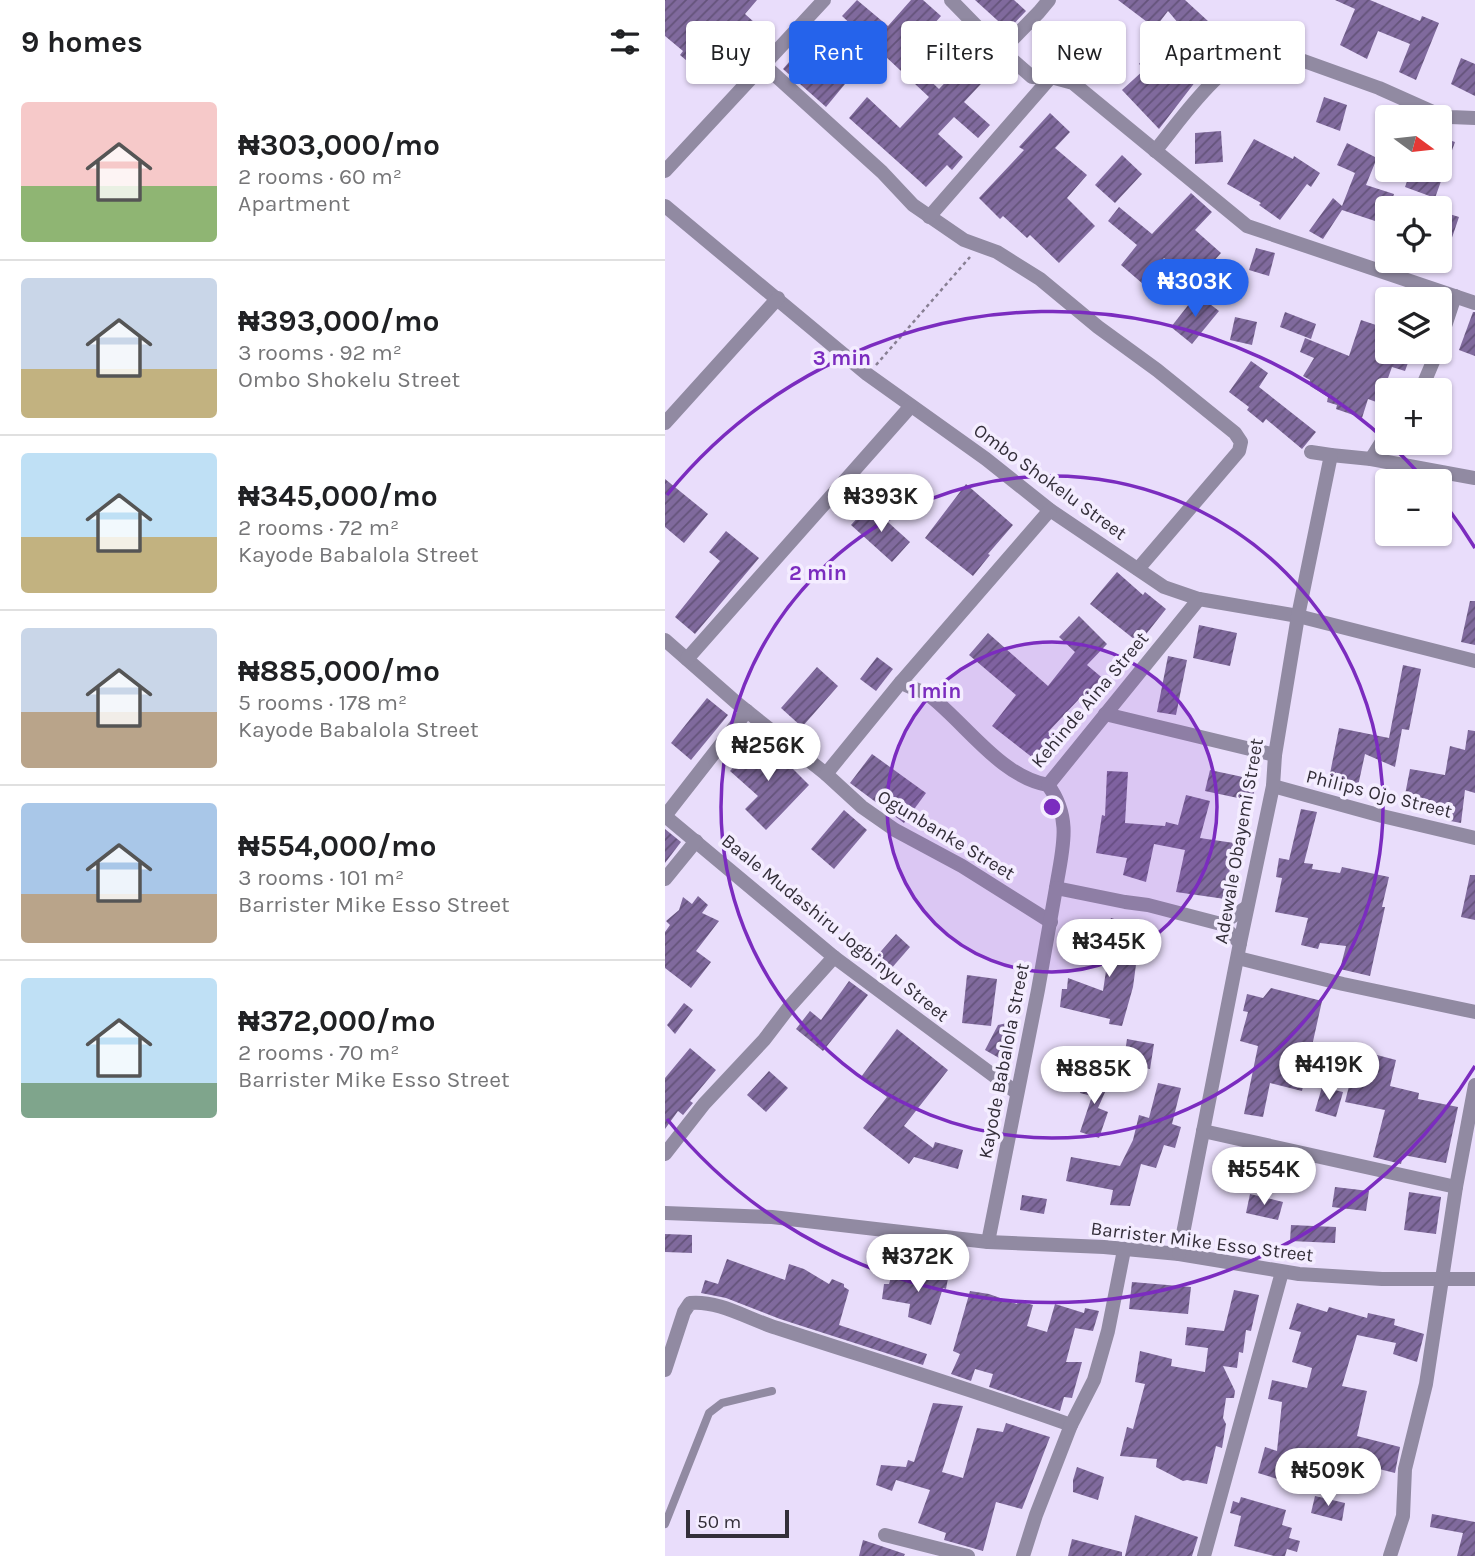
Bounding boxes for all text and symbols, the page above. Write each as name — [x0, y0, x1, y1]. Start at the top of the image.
chip: Buy — [686, 21, 775, 84]
chip: Rent — [789, 21, 887, 84]
chip: Filters — [901, 21, 1018, 84]
chip: New — [1032, 21, 1126, 84]
chip: Apartment — [1140, 21, 1305, 84]
icon: filters — [606, 23, 644, 61]
text: 9 homes — [21, 24, 143, 60]
north arrow — [1375, 105, 1453, 182]
map controls — [1375, 105, 1452, 546]
text: ₦303,000/mo — [238, 127, 440, 163]
icon: home — [77, 130, 161, 214]
text: 2 rooms · 60 m² — [238, 163, 402, 190]
text: Apartment — [238, 190, 350, 217]
button: locate — [1375, 196, 1452, 273]
pin: ₦303K — [1146, 260, 1244, 319]
text: ₦303K — [1158, 268, 1232, 295]
button: layers — [1375, 287, 1452, 364]
text: ₦393,000/mo — [238, 303, 439, 339]
icon: home — [77, 306, 161, 390]
text: 3 rooms · 92 m² — [238, 339, 402, 366]
text: 3 min — [813, 346, 871, 370]
text: Ombo Shokelu Street — [238, 366, 460, 393]
button: + — [1375, 378, 1452, 455]
street label: Ombo Shokelu Street — [969, 419, 1131, 545]
button: − — [1375, 469, 1452, 546]
pin: ₦393K — [832, 475, 930, 534]
text: ₦345,000/mo — [238, 478, 438, 514]
icon: home — [77, 481, 161, 565]
text: ₦393K — [844, 483, 918, 510]
text: 2 rooms · 72 m² — [238, 514, 399, 541]
text: Kayode Babalola Street — [238, 541, 479, 568]
text: 2 min — [789, 561, 847, 585]
street label: Kehinde Aina Street — [1027, 628, 1153, 772]
text: ₦885,000/mo — [238, 653, 440, 689]
icon: home — [77, 656, 161, 740]
text: 1 min — [909, 679, 961, 703]
text: 5 rooms · 178 m² — [238, 689, 407, 716]
text: Kayode Babalola Street — [238, 716, 479, 743]
pin: ₦256K — [719, 724, 817, 783]
text: ₦256K — [732, 732, 804, 759]
street label: Adewale Obayemi Street — [1210, 736, 1268, 946]
street label: Philips Ojo Street — [1304, 765, 1454, 823]
street label: Ogunbanke Street — [873, 785, 1019, 885]
centre of rings — [1040, 795, 1064, 819]
text: ₦554,000/mo — [238, 828, 437, 864]
street label: Baale Mudashiru Jogbinyu Street — [717, 830, 953, 1026]
icon: home — [77, 831, 161, 915]
text: 3 rooms · 101 m² — [238, 864, 404, 891]
text: Barrister Mike Esso Street — [238, 891, 510, 918]
pin: ₦345K — [1060, 920, 1158, 979]
text: ₦345K — [1072, 928, 1146, 955]
street label: Kayode Babalola Street — [974, 961, 1034, 1161]
text: ₦372,000/mo — [238, 1003, 436, 1039]
icon: home — [77, 1006, 161, 1090]
text: 2 rooms · 70 m² — [238, 1039, 400, 1066]
pin: ₦419K — [1280, 1042, 1378, 1102]
pin: ₦885K — [1045, 1046, 1143, 1106]
text: ₦419K — [1295, 1051, 1363, 1078]
text: ₦885K — [1057, 1055, 1131, 1082]
text: Barrister Mike Esso Street — [238, 1066, 510, 1093]
pin: ₦554K — [1215, 1148, 1313, 1207]
text: ₦554K — [1228, 1156, 1300, 1183]
street label: Barrister Mike Esso Street — [1089, 1217, 1315, 1267]
pin: ₦372K — [869, 1234, 967, 1294]
text: ₦372K — [882, 1243, 954, 1270]
pin: ₦509K — [1279, 1448, 1377, 1508]
text: ₦509K — [1291, 1457, 1365, 1484]
scale bar — [686, 1507, 789, 1539]
text: 50 m — [697, 1511, 741, 1533]

